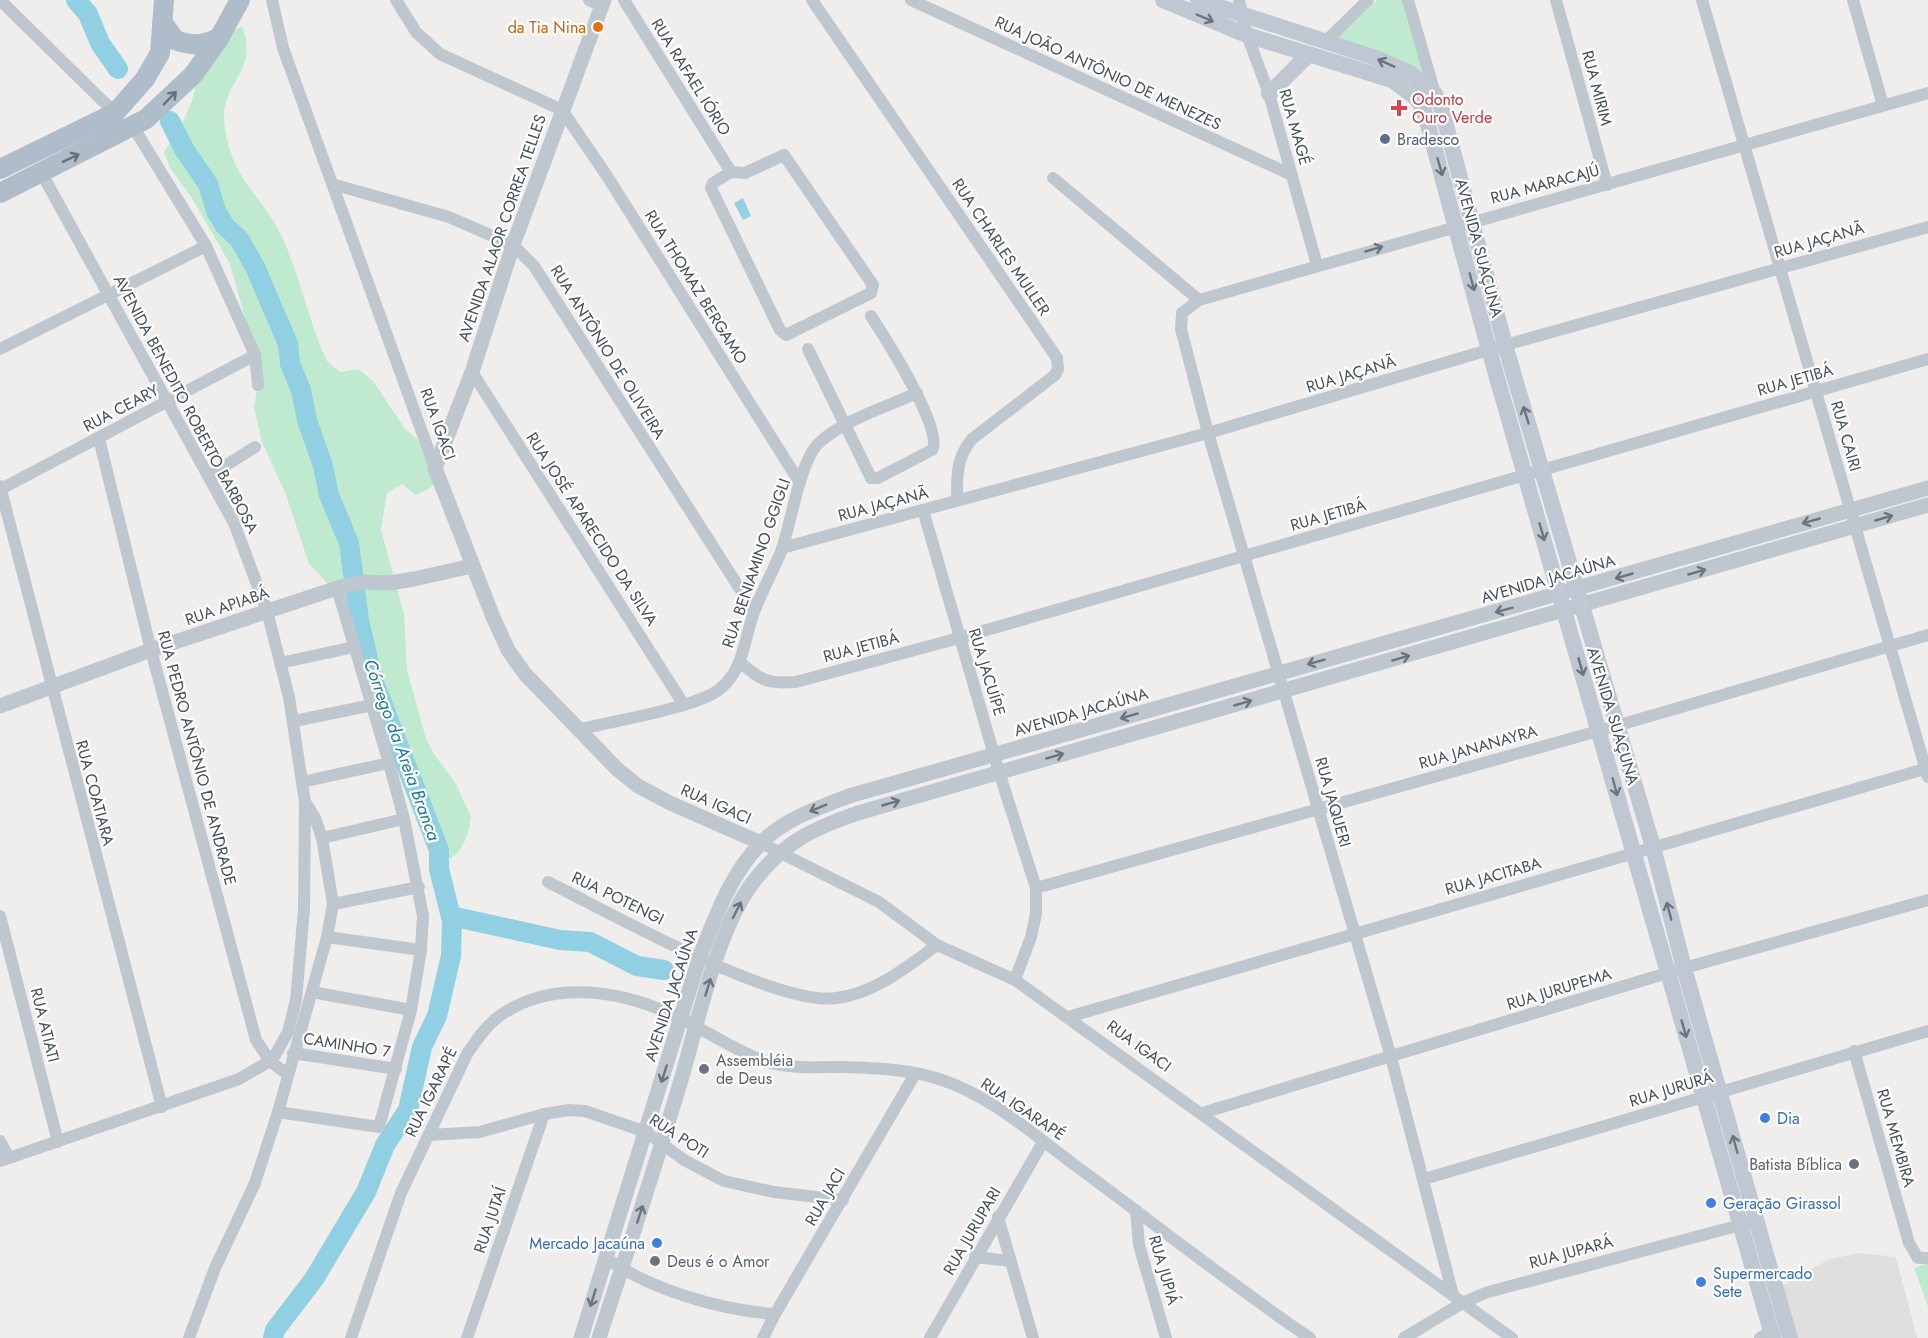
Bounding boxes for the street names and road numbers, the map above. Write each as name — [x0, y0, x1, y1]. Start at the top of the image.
street label: RUA JOÃO ANTÔNIO DE MENEZES — [991, 10, 1225, 136]
street label: RUA RAFAEL IÓRIO — [646, 14, 736, 140]
street label: RUA MIRIM — [1576, 48, 1618, 128]
street label: RUA MAGÉ — [1273, 86, 1317, 168]
street label: AVENIDA ALAOR CORREA TELLES — [452, 111, 552, 345]
street label: RUA MARACAJÚ — [1488, 158, 1602, 210]
street label: RUA CHARLES MULLER — [946, 174, 1056, 320]
street label: AVENIDA SUAÇUNA — [1449, 176, 1509, 321]
street label: RUA THOMAZ BERGAMO — [639, 206, 753, 368]
street label: RUA JAÇANÃ — [1771, 216, 1867, 264]
street label: RUA ANTÔNIO DE OLIVEIRA — [545, 261, 671, 444]
street label: AVENIDA BENEDITO ROBERTO BARBOSA — [108, 271, 264, 538]
street label: RUA JAÇANÃ — [1303, 349, 1399, 399]
street label: RUA JETIBÁ — [1755, 358, 1836, 402]
street label: RUA CEARY — [79, 378, 163, 438]
street label: RUA IGACI — [414, 385, 462, 463]
street label: RUA CAIRI — [1825, 398, 1867, 474]
street label: RUA JOSÉ APARECIDO DA SILVA — [521, 428, 664, 631]
street label: RUA BENIAMINO GGIGLI — [716, 475, 796, 651]
street label: RUA JAÇANÃ — [835, 481, 931, 527]
street label: RUA JETIBÁ — [1288, 493, 1369, 537]
street label: AVENIDA JACAÚNA — [1478, 549, 1618, 609]
street label: RUA APIABÁ — [182, 581, 272, 631]
street label: RUA JACUÍPE — [963, 625, 1011, 719]
street label: RUA JETIBÁ — [821, 626, 902, 668]
street label: RUA PEDRO ANTÔNIO DE ANDRADE — [152, 628, 242, 888]
street label: AVENIDA SUAÇUNA — [1581, 644, 1645, 788]
street label: AVENIDA JACAÚNA — [1011, 682, 1151, 742]
street label: RUA JANANAYRA — [1416, 719, 1540, 775]
street label: RUA COATIARA — [70, 738, 120, 849]
street label: RUA JAQUERI — [1309, 754, 1357, 850]
street label: RUA IGACI — [677, 778, 755, 830]
street label: RUA JACITABA — [1442, 851, 1544, 901]
street label: RUA POTENGI — [568, 866, 668, 930]
street label: AVENIDA JACAÚNA — [639, 925, 703, 1064]
street label: RUA JURUPEMA — [1504, 962, 1615, 1016]
street label: RUA ATIATI — [25, 985, 65, 1065]
street label: RUA IGACI — [1102, 1015, 1176, 1077]
street label: CAMINHO 7 — [302, 1027, 393, 1063]
street label: RUA IGARAPÉ — [399, 1043, 463, 1141]
street label: RUA JURURÁ — [1626, 1065, 1716, 1113]
street label: RUA IGARAPÉ — [976, 1072, 1070, 1146]
street label: RUA MEMBIRA — [1871, 1086, 1921, 1190]
street label: RUA POTI — [645, 1108, 713, 1164]
street label: RUA JACI — [799, 1164, 851, 1230]
street label: RUA JUTAÍ — [468, 1183, 512, 1256]
street label: RUA JURUPARI — [937, 1183, 1007, 1279]
street label: RUA JUPARÁ — [1527, 1230, 1616, 1274]
street label: RUA JUPIÁ — [1143, 1232, 1185, 1308]

